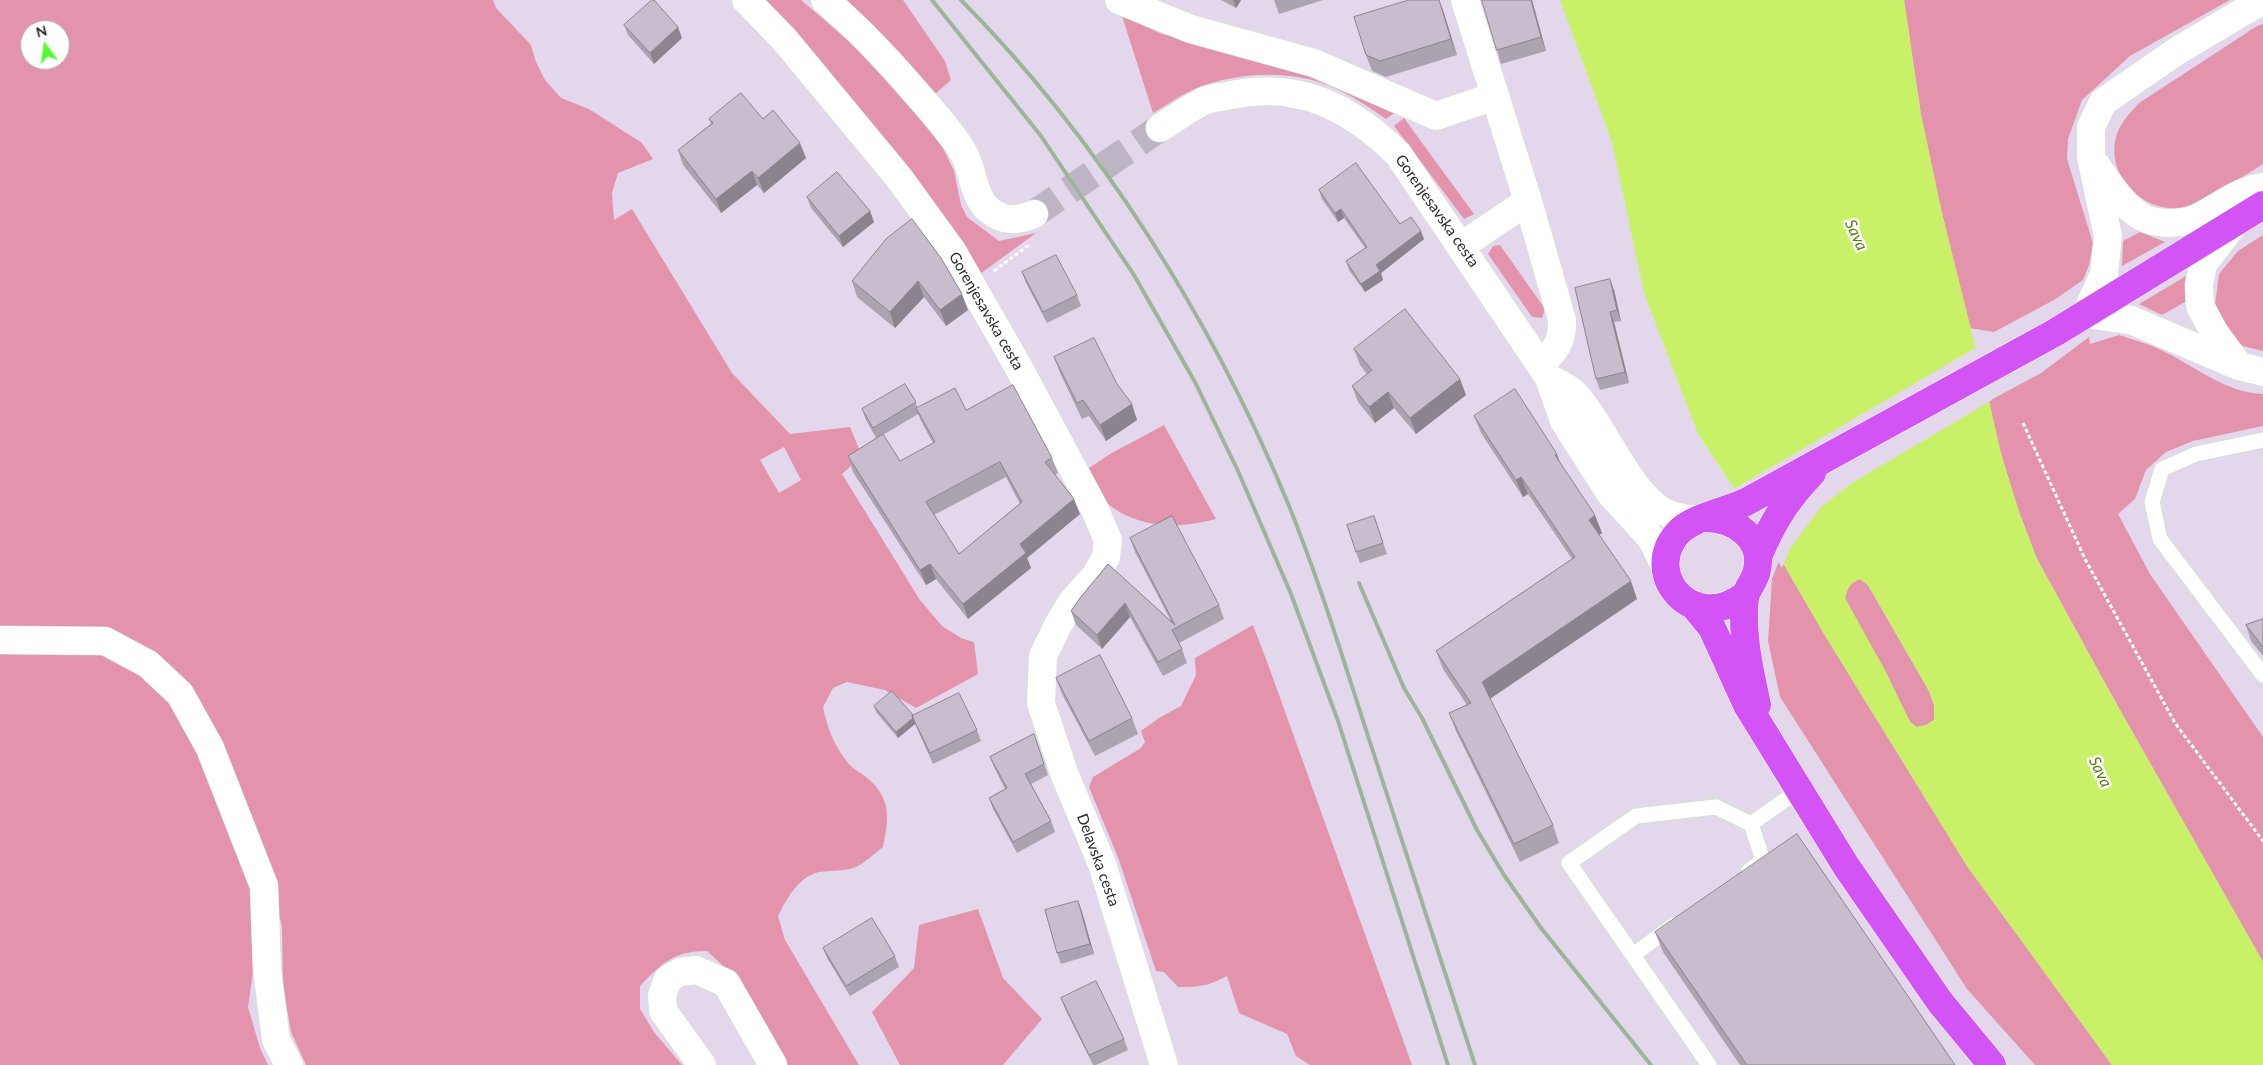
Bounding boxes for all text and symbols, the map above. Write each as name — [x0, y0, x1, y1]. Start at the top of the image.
north arrow — [20, 20, 70, 70]
text: N — [34, 21, 49, 40]
street label: Gorenjesavska cesta — [1391, 151, 1483, 271]
water label: Sava — [1841, 217, 1871, 253]
street label: Gorenjesavska cesta — [945, 249, 1027, 373]
water label: Sava — [2084, 753, 2116, 791]
street label: Delavska cesta — [1073, 811, 1123, 909]

